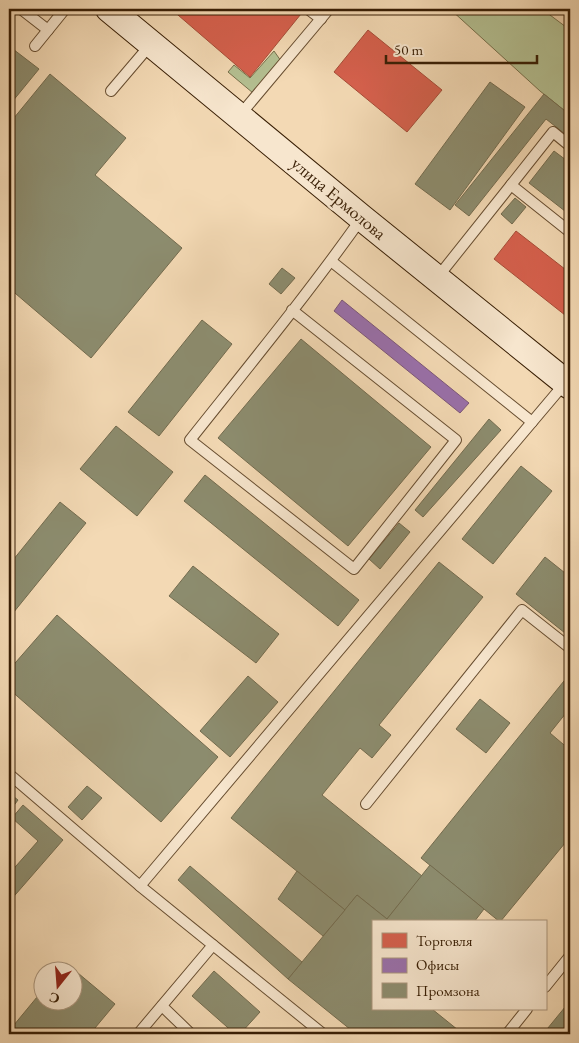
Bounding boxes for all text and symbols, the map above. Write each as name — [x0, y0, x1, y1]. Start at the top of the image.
scale bar — [386, 32, 538, 64]
text: 50 m — [394, 40, 423, 59]
street label: улица Ермолова — [287, 152, 392, 245]
legend — [372, 920, 546, 1010]
text: Торговля — [416, 931, 473, 950]
text: Офисы — [416, 955, 459, 974]
north arrow — [32, 960, 82, 1010]
text: Промзона — [416, 981, 480, 1000]
text: С — [47, 988, 62, 1008]

